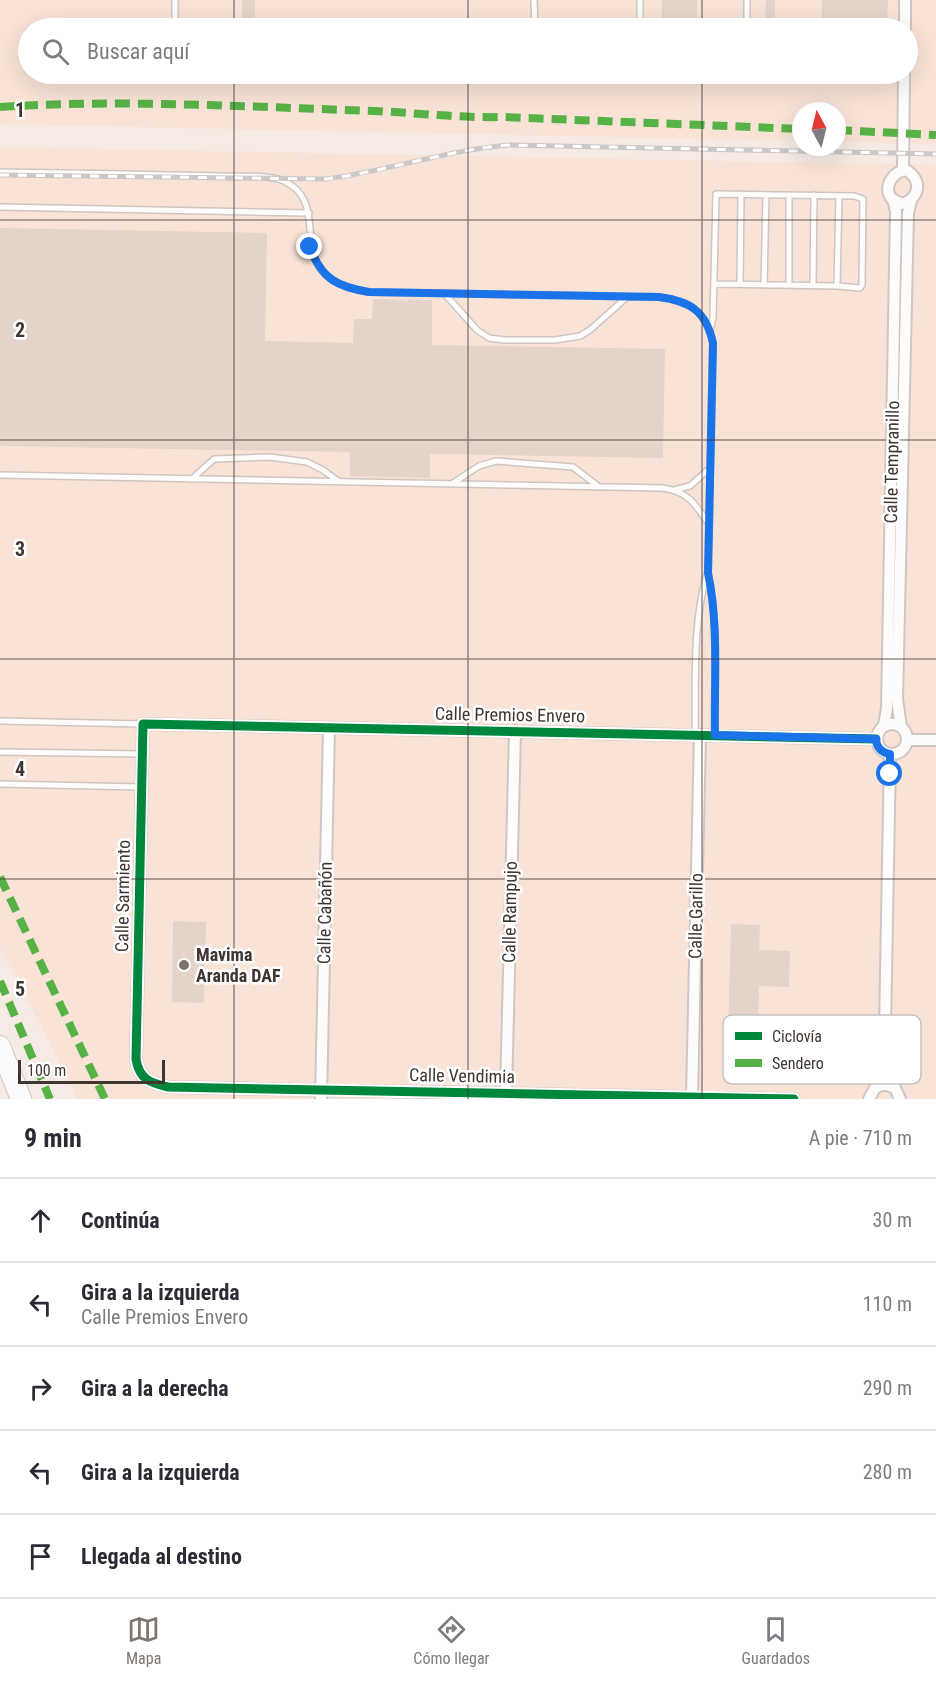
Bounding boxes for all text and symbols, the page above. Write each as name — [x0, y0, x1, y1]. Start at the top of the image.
search box — [18, 18, 918, 84]
icon: search — [39, 35, 72, 68]
text: Buscar aquí — [87, 39, 190, 64]
text: 1 — [15, 98, 25, 122]
north arrow — [792, 102, 846, 156]
route end — [296, 233, 322, 259]
text: 2 — [15, 318, 25, 342]
street label: Calle Tempranillo — [880, 401, 903, 523]
text: 3 — [15, 537, 25, 561]
street label: Calle Premios Envero — [435, 703, 585, 726]
text: 4 — [15, 757, 25, 781]
route start — [876, 760, 902, 786]
street label: Calle Sarmiento — [111, 840, 134, 952]
street label: Calle Rampujo — [498, 861, 521, 963]
street label: Calle Cabañón — [313, 862, 336, 964]
street label: Calle Garillo — [684, 873, 707, 959]
place label: Mavima Aranda DAF — [196, 944, 281, 986]
marker: Mavima Aranda DAF — [177, 958, 191, 972]
text: 5 — [15, 977, 25, 1001]
legend — [723, 1015, 921, 1084]
text: Ciclovía — [772, 1027, 822, 1046]
text: Sendero — [772, 1054, 824, 1073]
scale bar — [18, 1057, 165, 1084]
text: 100 m — [27, 1061, 66, 1080]
street label: Calle Vendimia — [409, 1064, 515, 1087]
text: 9 min — [24, 1123, 82, 1153]
text: A pie · 710 m — [809, 1126, 912, 1150]
icon: ahead — [24, 1204, 57, 1237]
text: Continúa — [81, 1208, 160, 1233]
text: 30 m — [873, 1208, 912, 1232]
text: Gira a la izquierda — [81, 1280, 240, 1305]
icon: left — [24, 1288, 57, 1321]
text: 110 m — [863, 1292, 912, 1316]
text: Calle Premios Envero — [81, 1305, 248, 1329]
icon: right — [24, 1372, 57, 1405]
text: Gira a la derecha — [81, 1376, 229, 1401]
text: 290 m — [863, 1376, 912, 1400]
icon: left — [24, 1456, 57, 1489]
text: Gira a la izquierda — [81, 1460, 240, 1485]
text: 280 m — [863, 1460, 912, 1484]
icon: arrive — [24, 1540, 57, 1573]
text: Llegada al destino — [81, 1544, 242, 1569]
tab: Mapa — [126, 1613, 161, 1668]
tab: Cómo llegar — [413, 1613, 489, 1668]
tab: Guardados — [742, 1613, 810, 1668]

